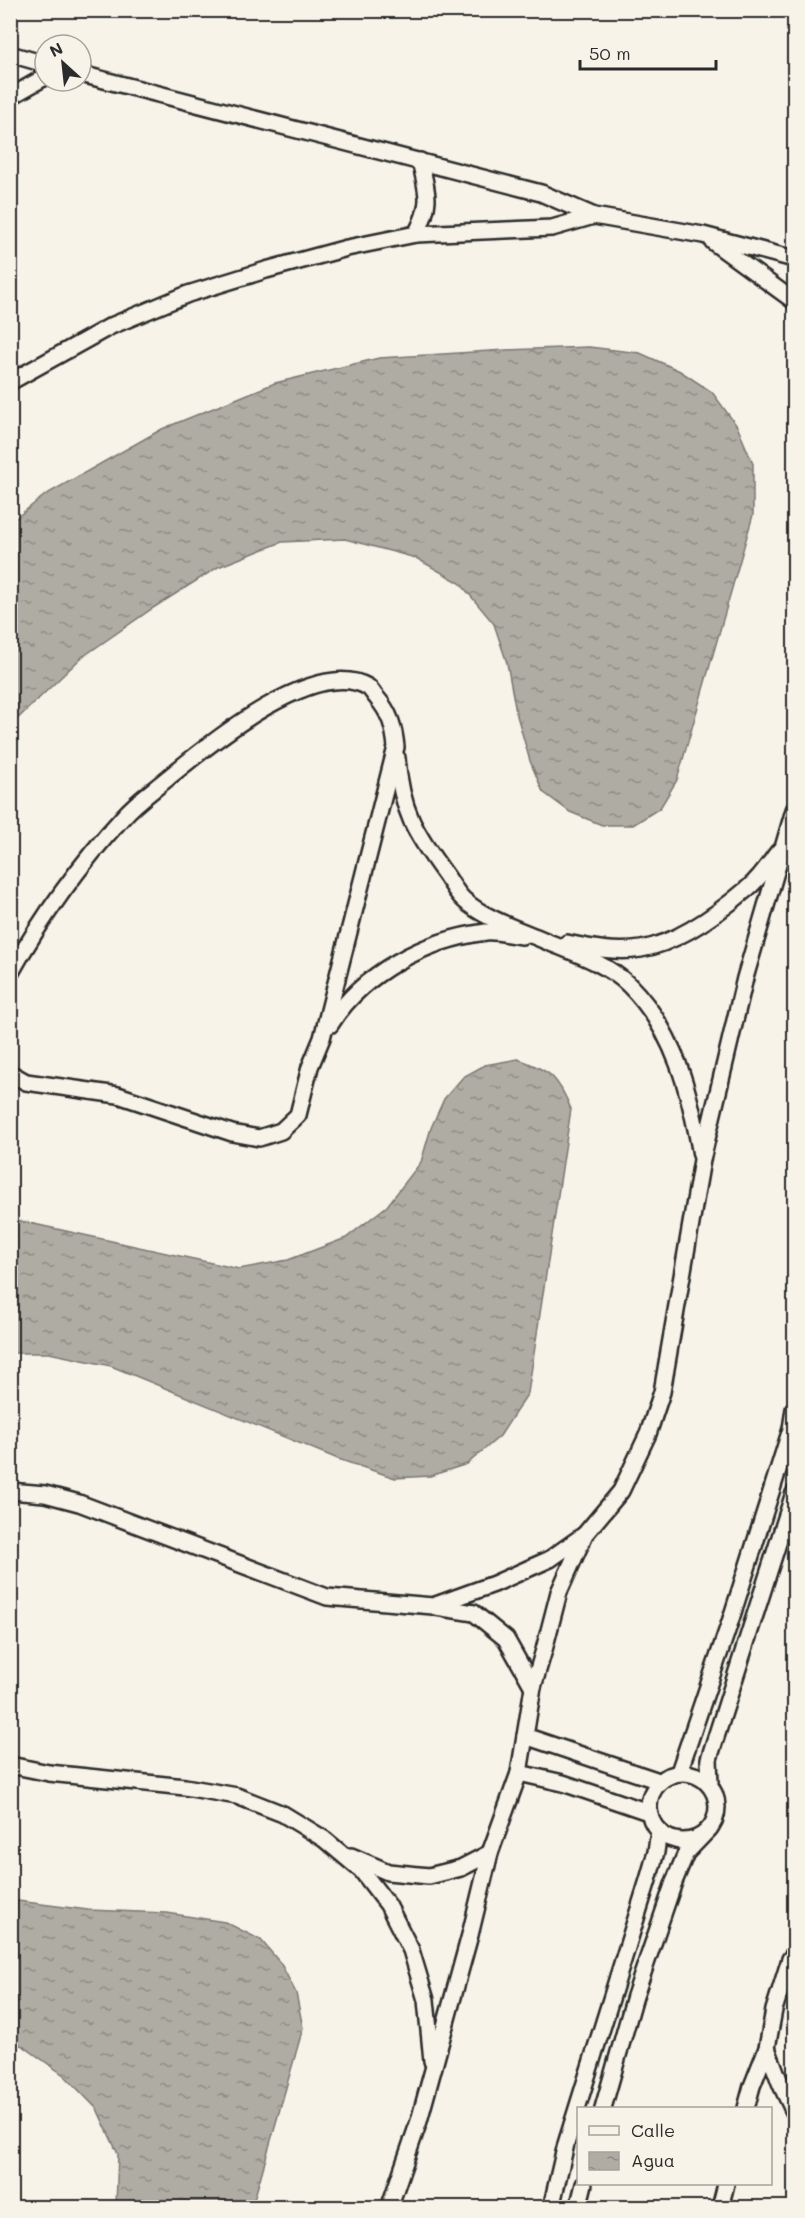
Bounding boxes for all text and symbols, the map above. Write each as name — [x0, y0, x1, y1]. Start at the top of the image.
north arrow — [33, 33, 93, 93]
scale bar — [580, 33, 716, 71]
text: N — [46, 37, 66, 61]
text: 50 m — [589, 41, 631, 65]
legend — [577, 2107, 772, 2185]
text: Calle — [631, 2118, 675, 2142]
text: Agua — [631, 2148, 675, 2172]

